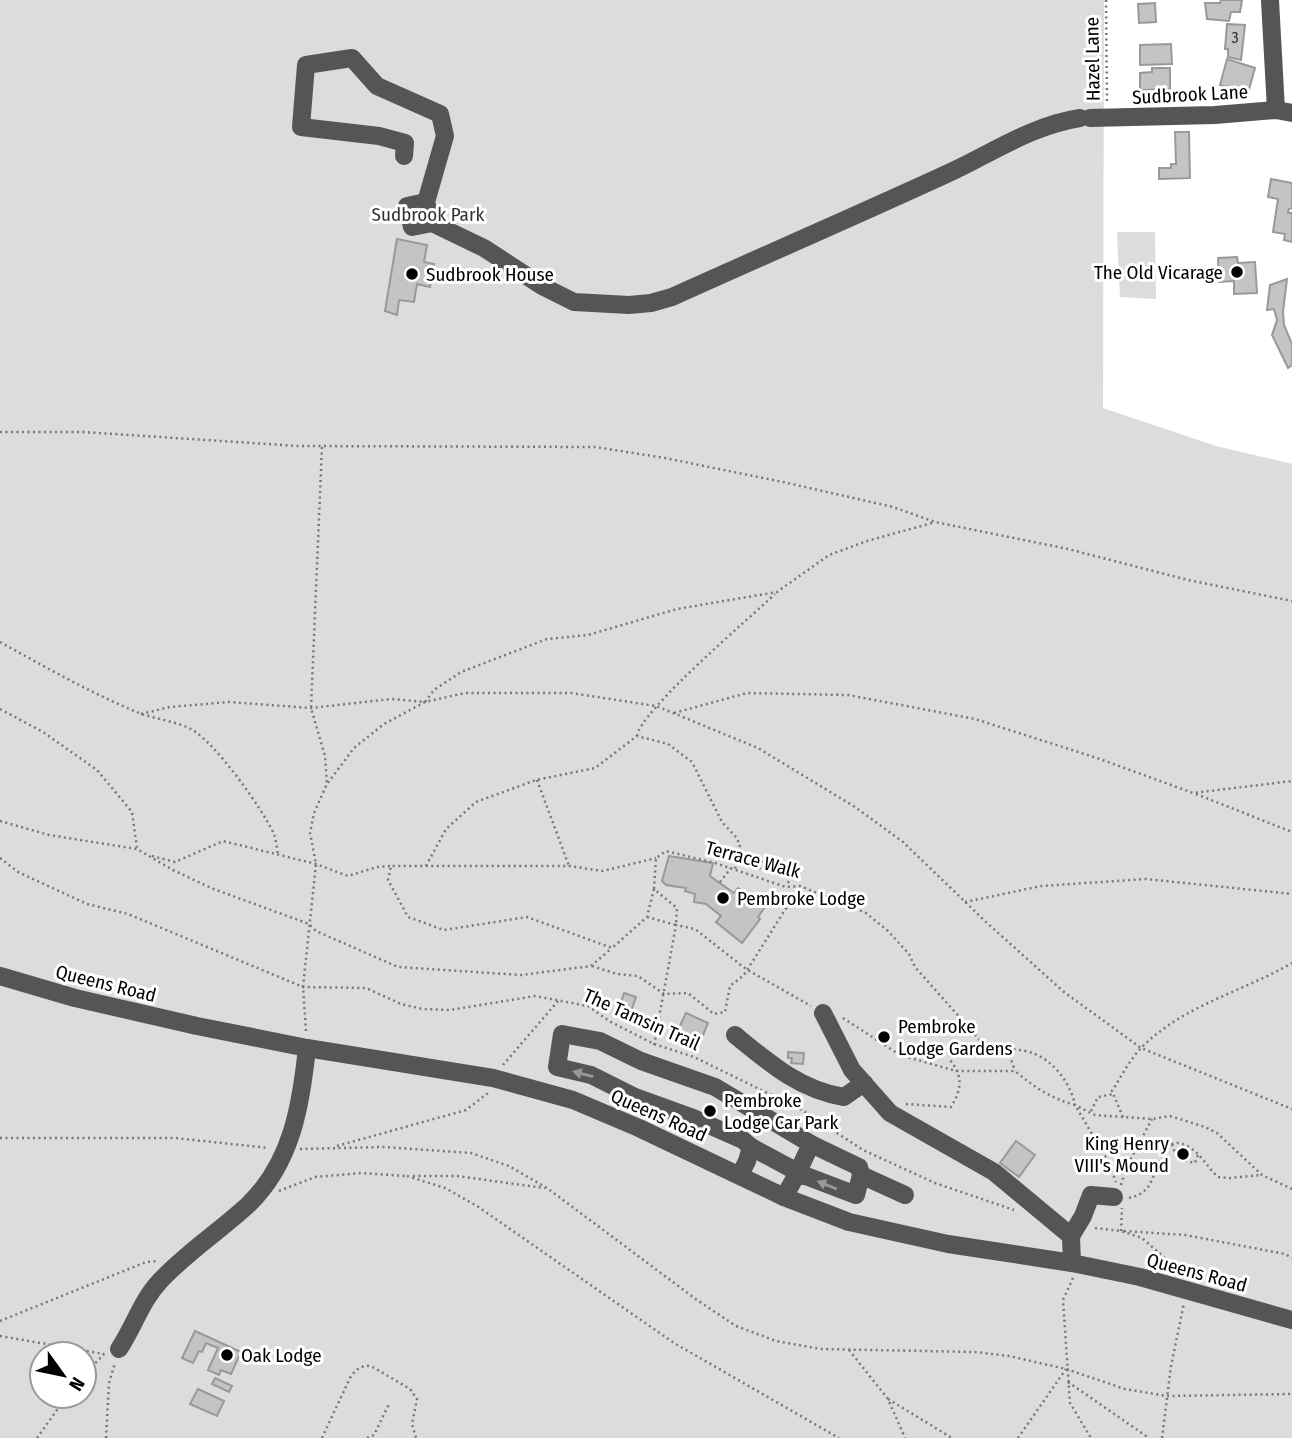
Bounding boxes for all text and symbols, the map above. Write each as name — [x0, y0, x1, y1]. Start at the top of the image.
street label: Hazel Lane — [1080, 17, 1105, 101]
house number: 3 — [1231, 28, 1239, 47]
street label: Sudbrook Lane — [1131, 80, 1249, 109]
park label: Sudbrook Park — [372, 203, 485, 226]
place label: The Old Vicarage — [1094, 261, 1223, 284]
place label: Sudbrook House — [426, 263, 554, 286]
marker: The Old Vicarage — [1229, 264, 1245, 280]
marker: Sudbrook House — [404, 266, 420, 282]
street label: Terrace Walk — [703, 836, 803, 883]
place label: Pembroke Lodge — [737, 887, 865, 910]
marker: Pembroke Lodge — [715, 890, 731, 906]
street label: Queens Road — [53, 960, 158, 1007]
street label: The Tamsin Trail — [580, 983, 704, 1055]
place label: Pembroke Lodge Gardens — [898, 1015, 1013, 1060]
marker: Pembroke Lodge Gardens — [876, 1029, 892, 1045]
one-way arrow — [572, 1068, 593, 1078]
street label: Queens Road — [607, 1084, 710, 1147]
place label: Pembroke Lodge Car Park — [724, 1089, 838, 1134]
marker: Pembroke Lodge Car Park — [702, 1103, 718, 1119]
place label: King Henry VIII's Mound — [1075, 1132, 1170, 1177]
marker: King Henry VIII's Mound — [1175, 1146, 1191, 1162]
one-way arrow — [816, 1179, 837, 1190]
street label: Queens Road — [1144, 1248, 1249, 1297]
north arrow — [28, 1340, 98, 1410]
place label: Oak Lodge — [241, 1344, 322, 1367]
marker: Oak Lodge — [219, 1347, 235, 1363]
text: N — [64, 1373, 90, 1395]

